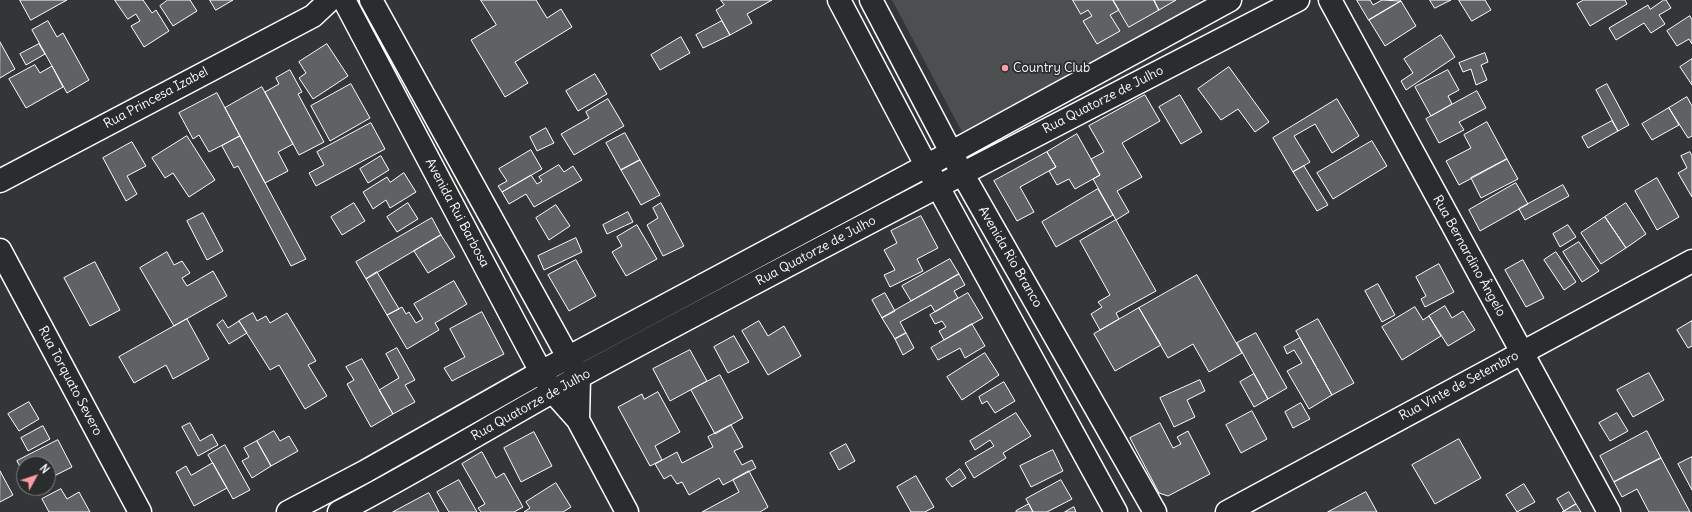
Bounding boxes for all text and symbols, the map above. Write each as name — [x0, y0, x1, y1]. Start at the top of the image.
place label: Country Club — [1013, 60, 1090, 76]
marker: Country Club — [1000, 63, 1010, 73]
street label: Rua Quatorze de Julho — [1040, 63, 1166, 137]
street label: Rua Princesa Izabel — [101, 64, 211, 132]
street label: Avenida Rui Barbosa — [422, 156, 492, 270]
street label: Rua Bernardino Ângelo — [1429, 193, 1509, 319]
street label: Avenida Rio Branco — [975, 204, 1045, 310]
street label: Rua Quatorze de Julho — [753, 213, 879, 289]
street label: Rua Torquato Severo — [35, 324, 105, 438]
street label: Rua Vinte de Setembro — [1397, 348, 1521, 424]
street label: Rua Quatorze de Julho — [469, 366, 593, 444]
north arrow — [16, 456, 56, 496]
text: N — [37, 462, 52, 476]

